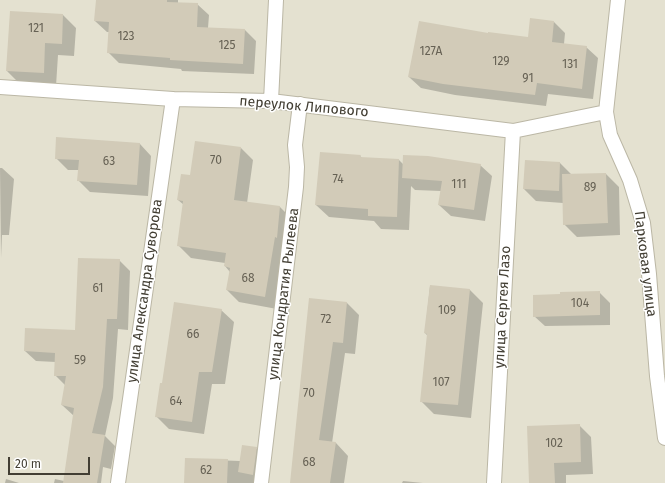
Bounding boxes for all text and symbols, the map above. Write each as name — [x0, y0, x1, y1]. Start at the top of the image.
house number: 121 — [28, 22, 44, 36]
house number: 123 — [117, 30, 135, 44]
house number: 125 — [218, 39, 236, 53]
house number: 127А — [420, 45, 442, 59]
house number: 129 — [492, 55, 510, 69]
house number: 131 — [562, 58, 578, 72]
house number: 91 — [522, 72, 534, 86]
street label: переулок Липового — [239, 93, 369, 121]
house number: 70 — [210, 154, 222, 168]
house number: 63 — [103, 155, 115, 169]
house number: 74 — [332, 173, 344, 187]
house number: 111 — [451, 178, 467, 192]
house number: 89 — [584, 181, 596, 195]
street label: улица Александра Суворова — [124, 198, 166, 384]
street label: улица Кондратия Рылеева — [265, 207, 303, 381]
street label: Парковая улица — [630, 210, 660, 318]
street label: улица Сергея Лазо — [491, 245, 515, 369]
house number: 68 — [241, 272, 255, 286]
house number: 61 — [92, 282, 104, 296]
house number: 104 — [571, 297, 589, 311]
house number: 109 — [438, 304, 456, 318]
house number: 72 — [320, 313, 332, 327]
house number: 66 — [187, 328, 199, 342]
house number: 59 — [74, 354, 86, 368]
house number: 107 — [433, 376, 449, 390]
house number: 70 — [303, 387, 315, 401]
house number: 64 — [170, 395, 182, 409]
house number: 102 — [545, 437, 563, 451]
scale bar — [10, 449, 92, 475]
house number: 68 — [302, 456, 316, 470]
text: 20 m — [15, 457, 41, 471]
house number: 62 — [200, 464, 212, 478]

